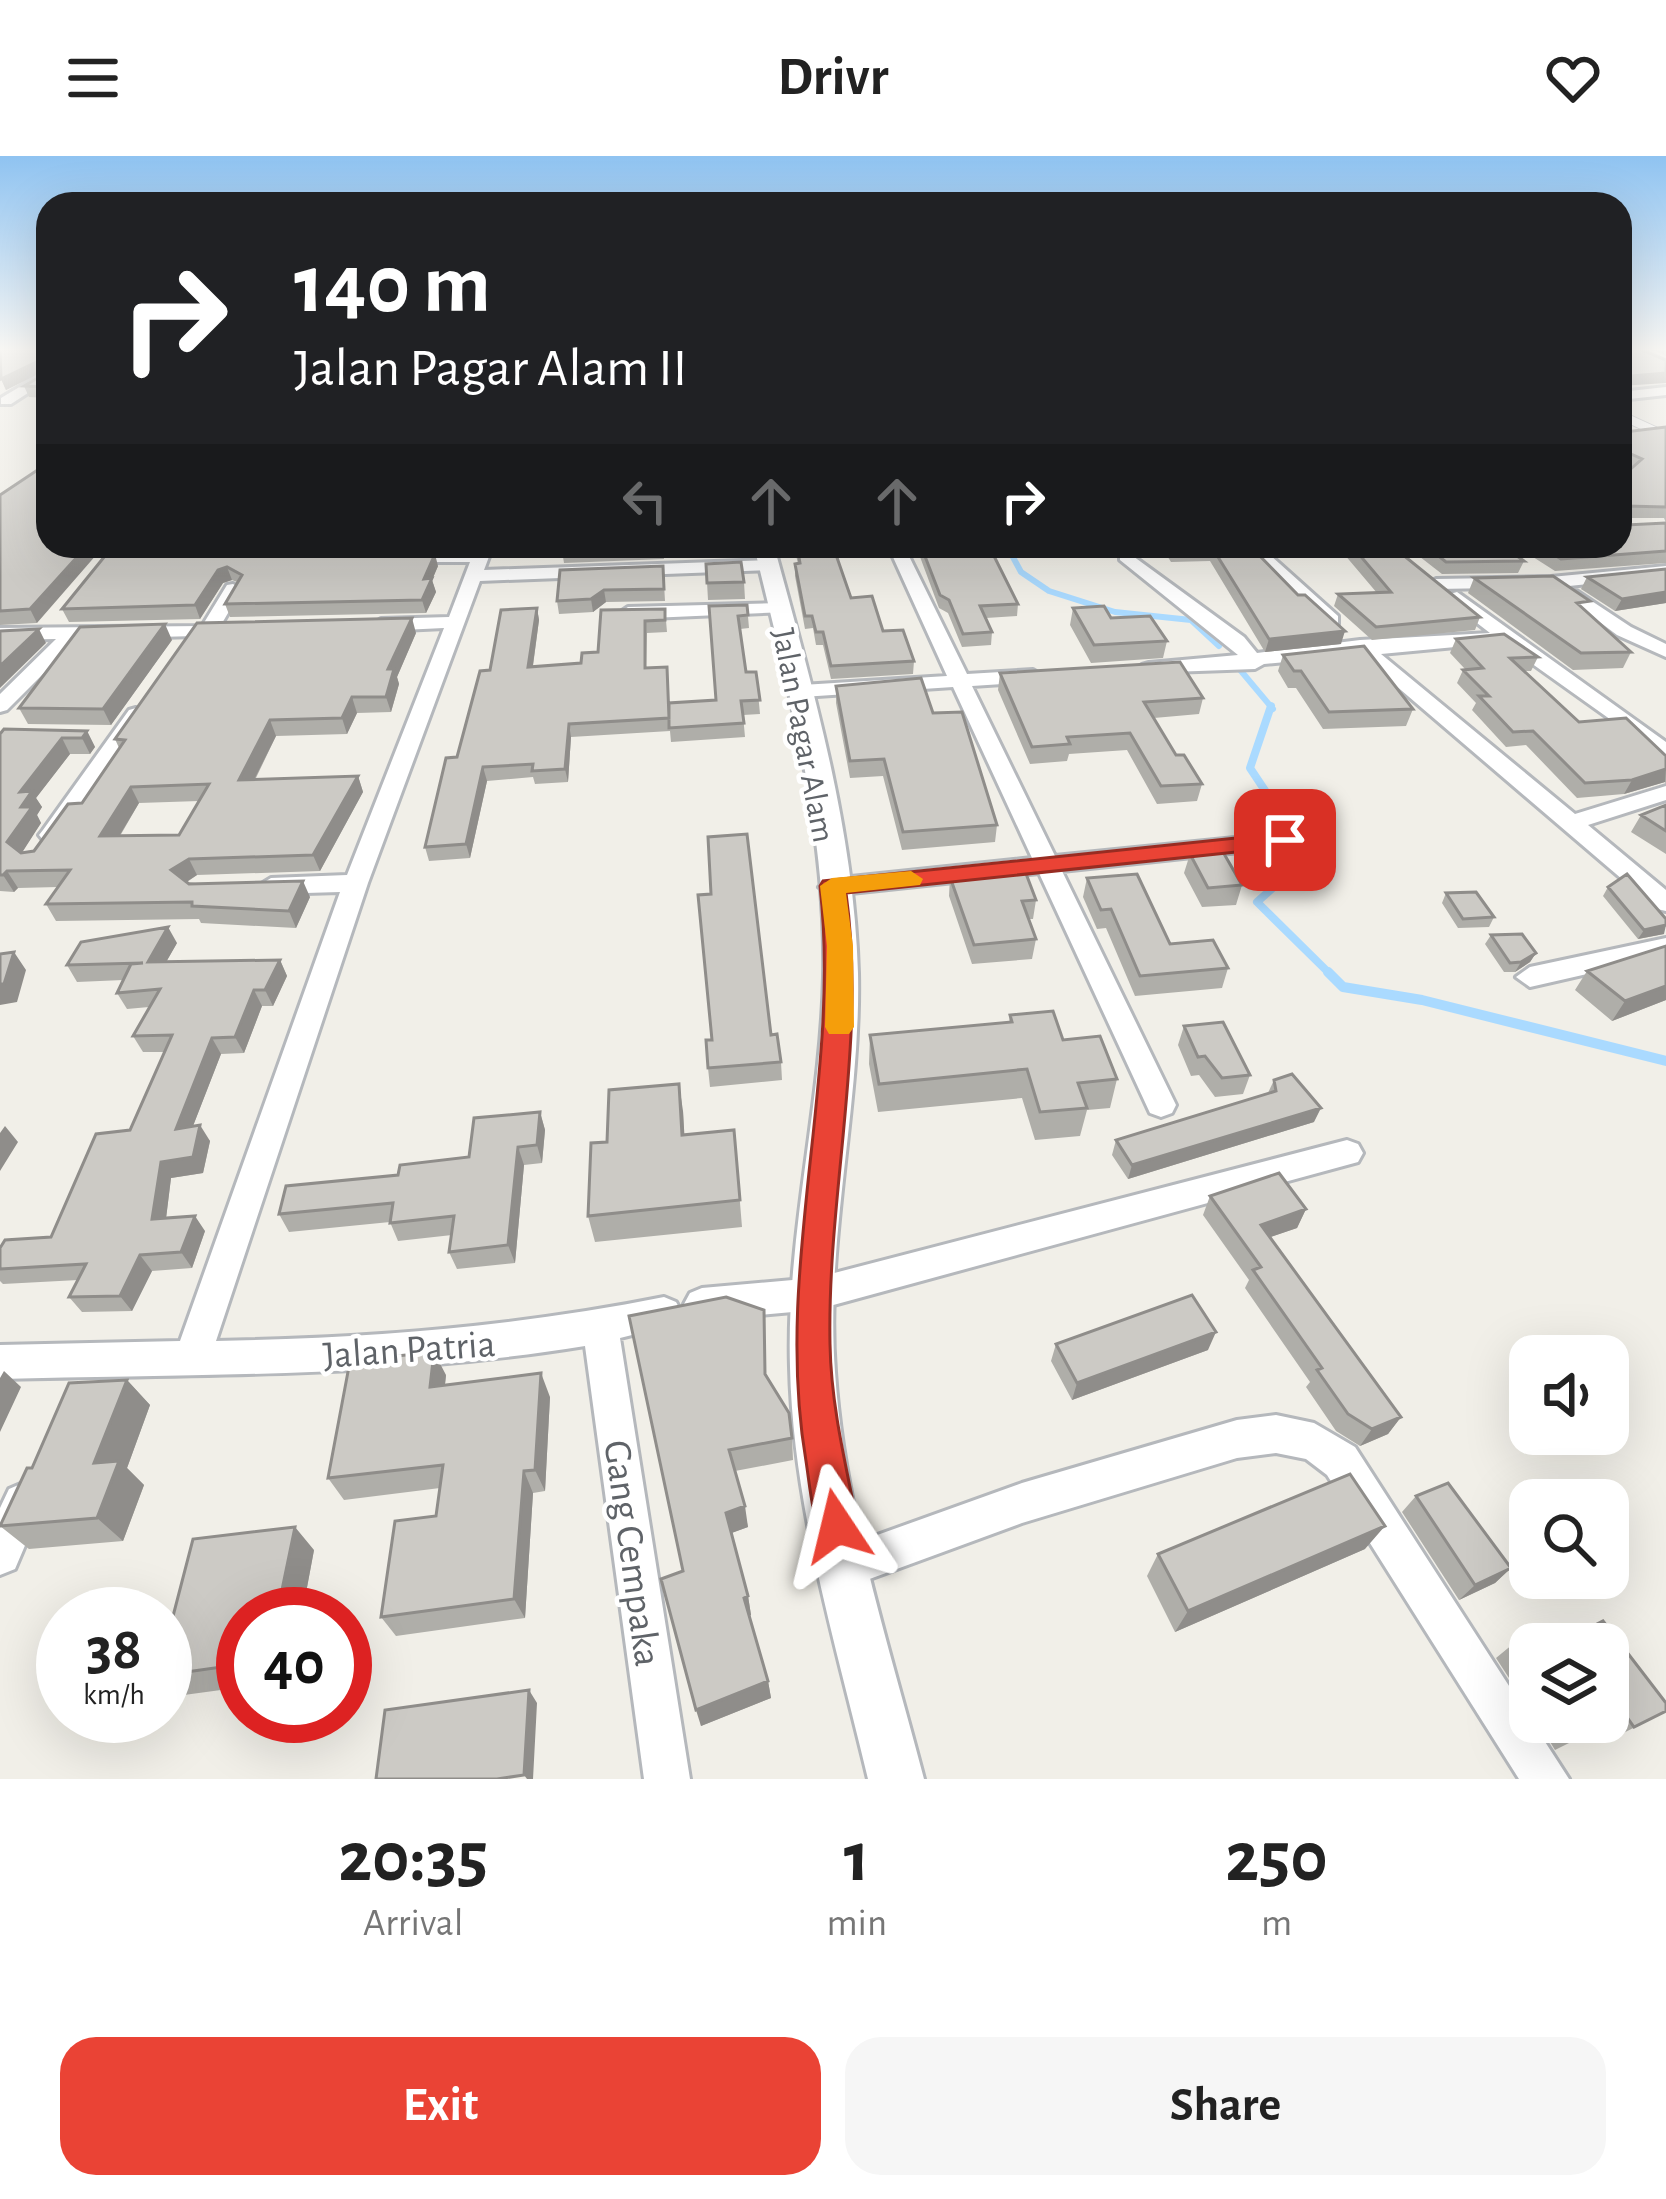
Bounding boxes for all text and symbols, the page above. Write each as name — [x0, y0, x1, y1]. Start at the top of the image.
icon: menu — [60, 45, 126, 111]
icon: heart — [1540, 45, 1606, 111]
text: Drivr — [778, 51, 888, 105]
icon: right — [96, 240, 252, 396]
text: 140 m — [294, 244, 491, 328]
text: Jalan Pagar Alam II — [294, 342, 687, 396]
icon: left — [612, 468, 678, 534]
icon: ahead — [738, 468, 804, 534]
icon: ahead — [864, 468, 930, 534]
icon: right — [990, 468, 1056, 534]
street label: Jalan Pagar Alam — [766, 626, 839, 845]
pin — [1234, 789, 1336, 891]
icon: arrive — [1252, 807, 1318, 873]
street label: Jalan Patria — [322, 1325, 497, 1376]
map controls — [1509, 1335, 1629, 1743]
button: sound — [1509, 1335, 1629, 1455]
street label: Gang Cempaka — [596, 1438, 667, 1669]
position arrow — [774, 1463, 900, 1589]
button: search — [1509, 1479, 1629, 1599]
speed limit sign: 40 — [216, 1587, 372, 1743]
text: 38 — [86, 1620, 142, 1680]
button: layers — [1509, 1623, 1629, 1743]
text: km/h — [83, 1680, 145, 1710]
text: 20:35 — [338, 1822, 488, 1894]
text: 1 — [844, 1822, 870, 1894]
text: 250 — [1225, 1822, 1328, 1894]
text: Arrival — [363, 1904, 463, 1943]
text: min — [826, 1904, 887, 1943]
text: m — [1261, 1904, 1292, 1943]
button: Exit — [60, 2037, 821, 2175]
button: Share — [845, 2037, 1606, 2175]

